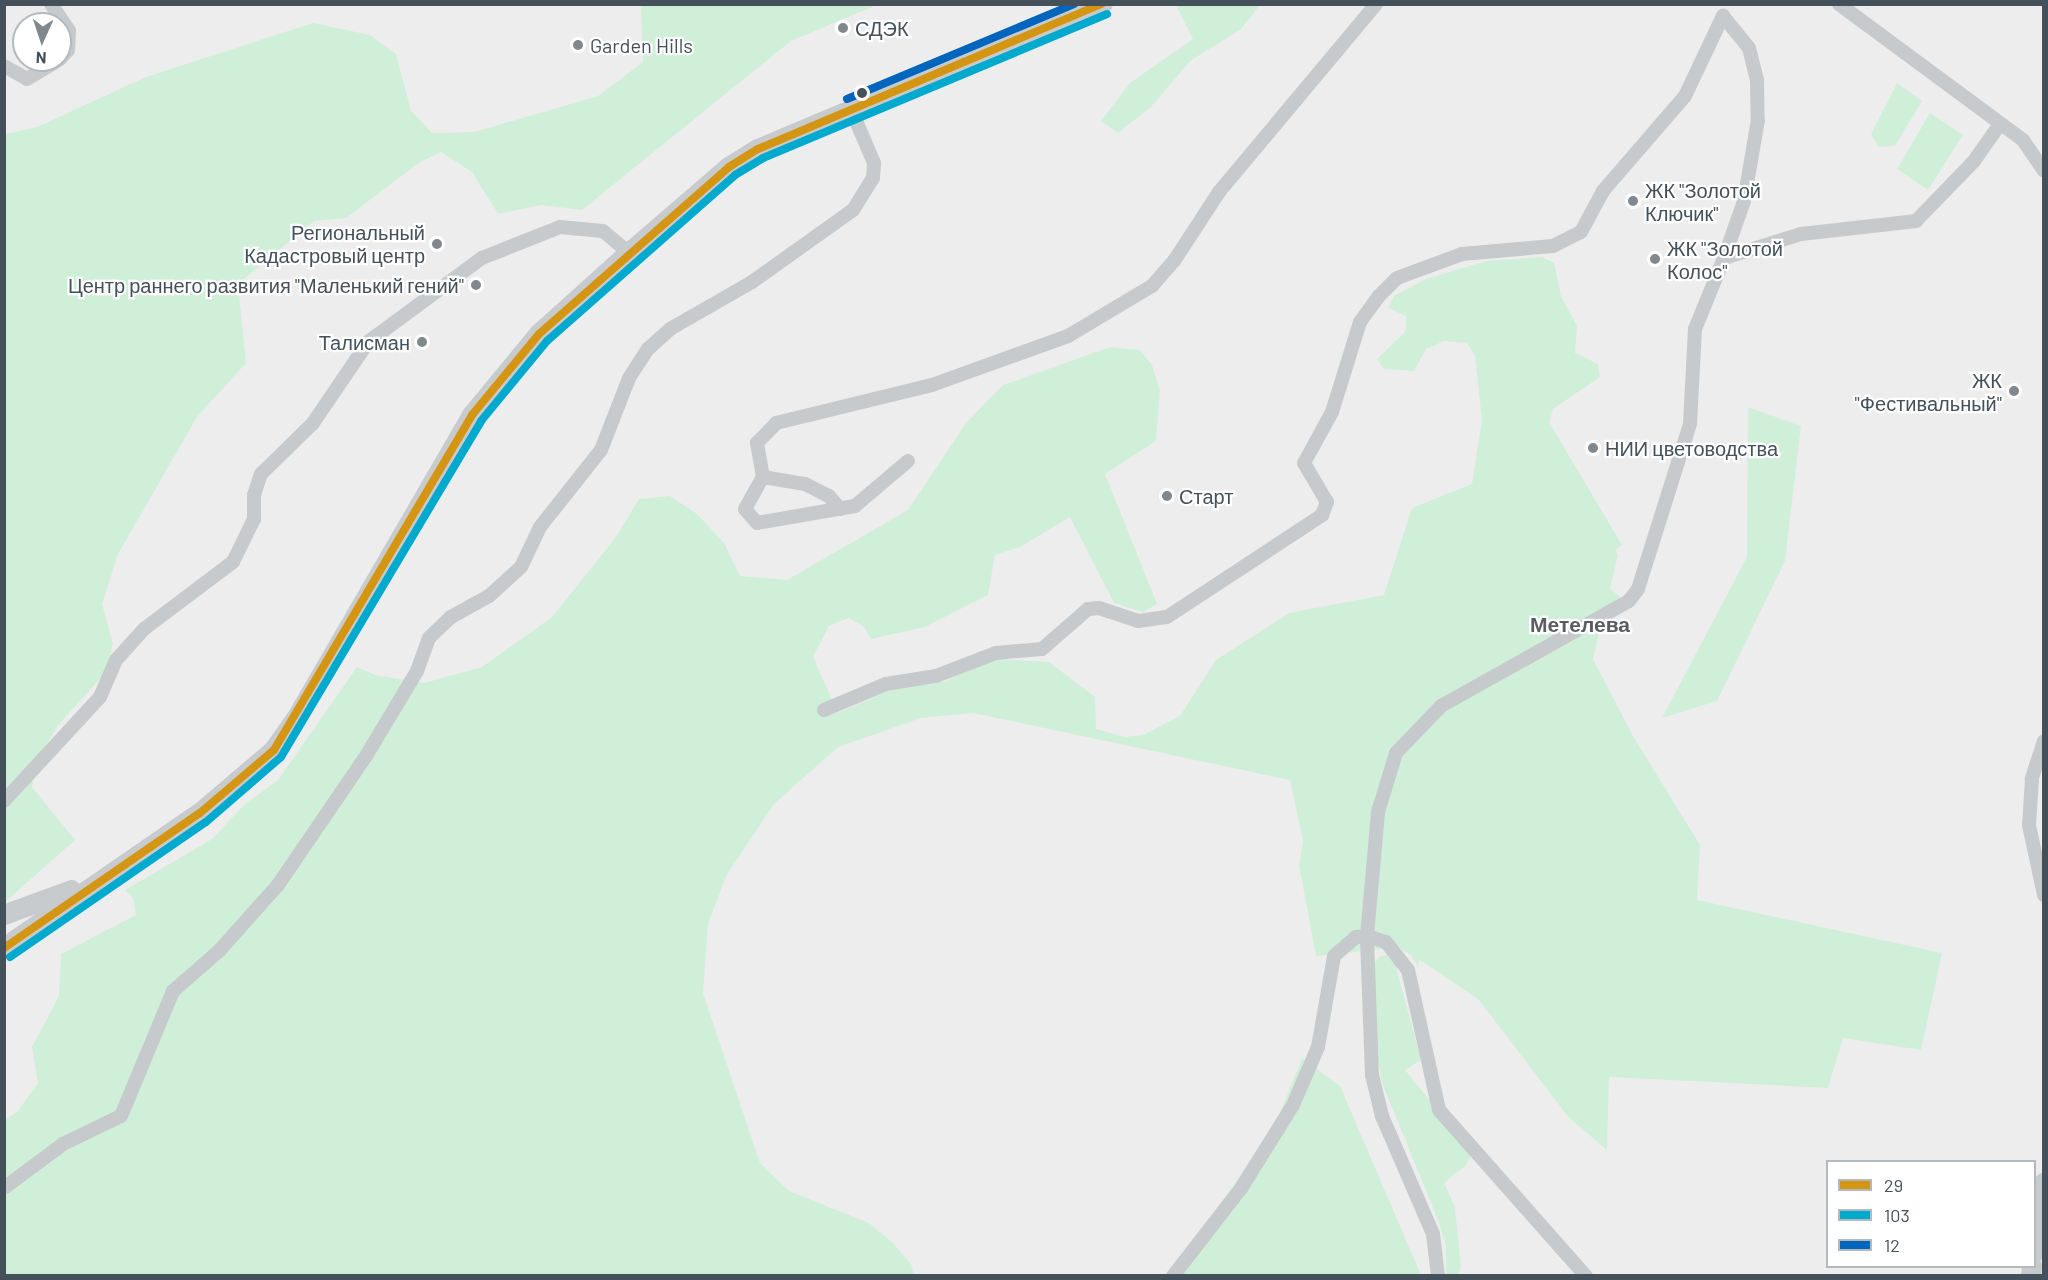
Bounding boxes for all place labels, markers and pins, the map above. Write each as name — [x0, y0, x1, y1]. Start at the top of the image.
place label: СДЭК — [855, 16, 909, 40]
marker: СДЭК — [836, 21, 850, 35]
place label: Garden Hills — [590, 33, 693, 57]
marker: Garden Hills — [571, 38, 585, 52]
unlabelled marker — [856, 87, 868, 99]
place label: ЖК "Золотой Ключик" — [1645, 178, 1761, 225]
marker: ЖК "Золотой Ключик" — [1626, 194, 1640, 208]
place label: Региональный Кадастровый центр — [244, 220, 425, 267]
place label: ЖК "Золотой Колос" — [1667, 236, 1783, 283]
marker: Региональный Кадастровый центр — [430, 237, 444, 251]
marker: ЖК "Золотой Колос" — [1648, 252, 1662, 266]
place label: Центр раннего развития "Маленький гений" — [68, 273, 464, 297]
marker: Центр раннего развития "Маленький гений" — [469, 278, 483, 292]
place label: Талисман — [319, 330, 410, 354]
marker: Талисман — [415, 335, 429, 349]
place label: ЖК "Фестивальный" — [1855, 368, 2002, 415]
marker: ЖК "Фестивальный" — [2007, 384, 2021, 398]
place label: НИИ цветоводства — [1605, 436, 1778, 460]
marker: НИИ цветоводства — [1586, 441, 1600, 455]
place label: Старт — [1179, 484, 1233, 508]
marker: Старт — [1160, 489, 1174, 503]

